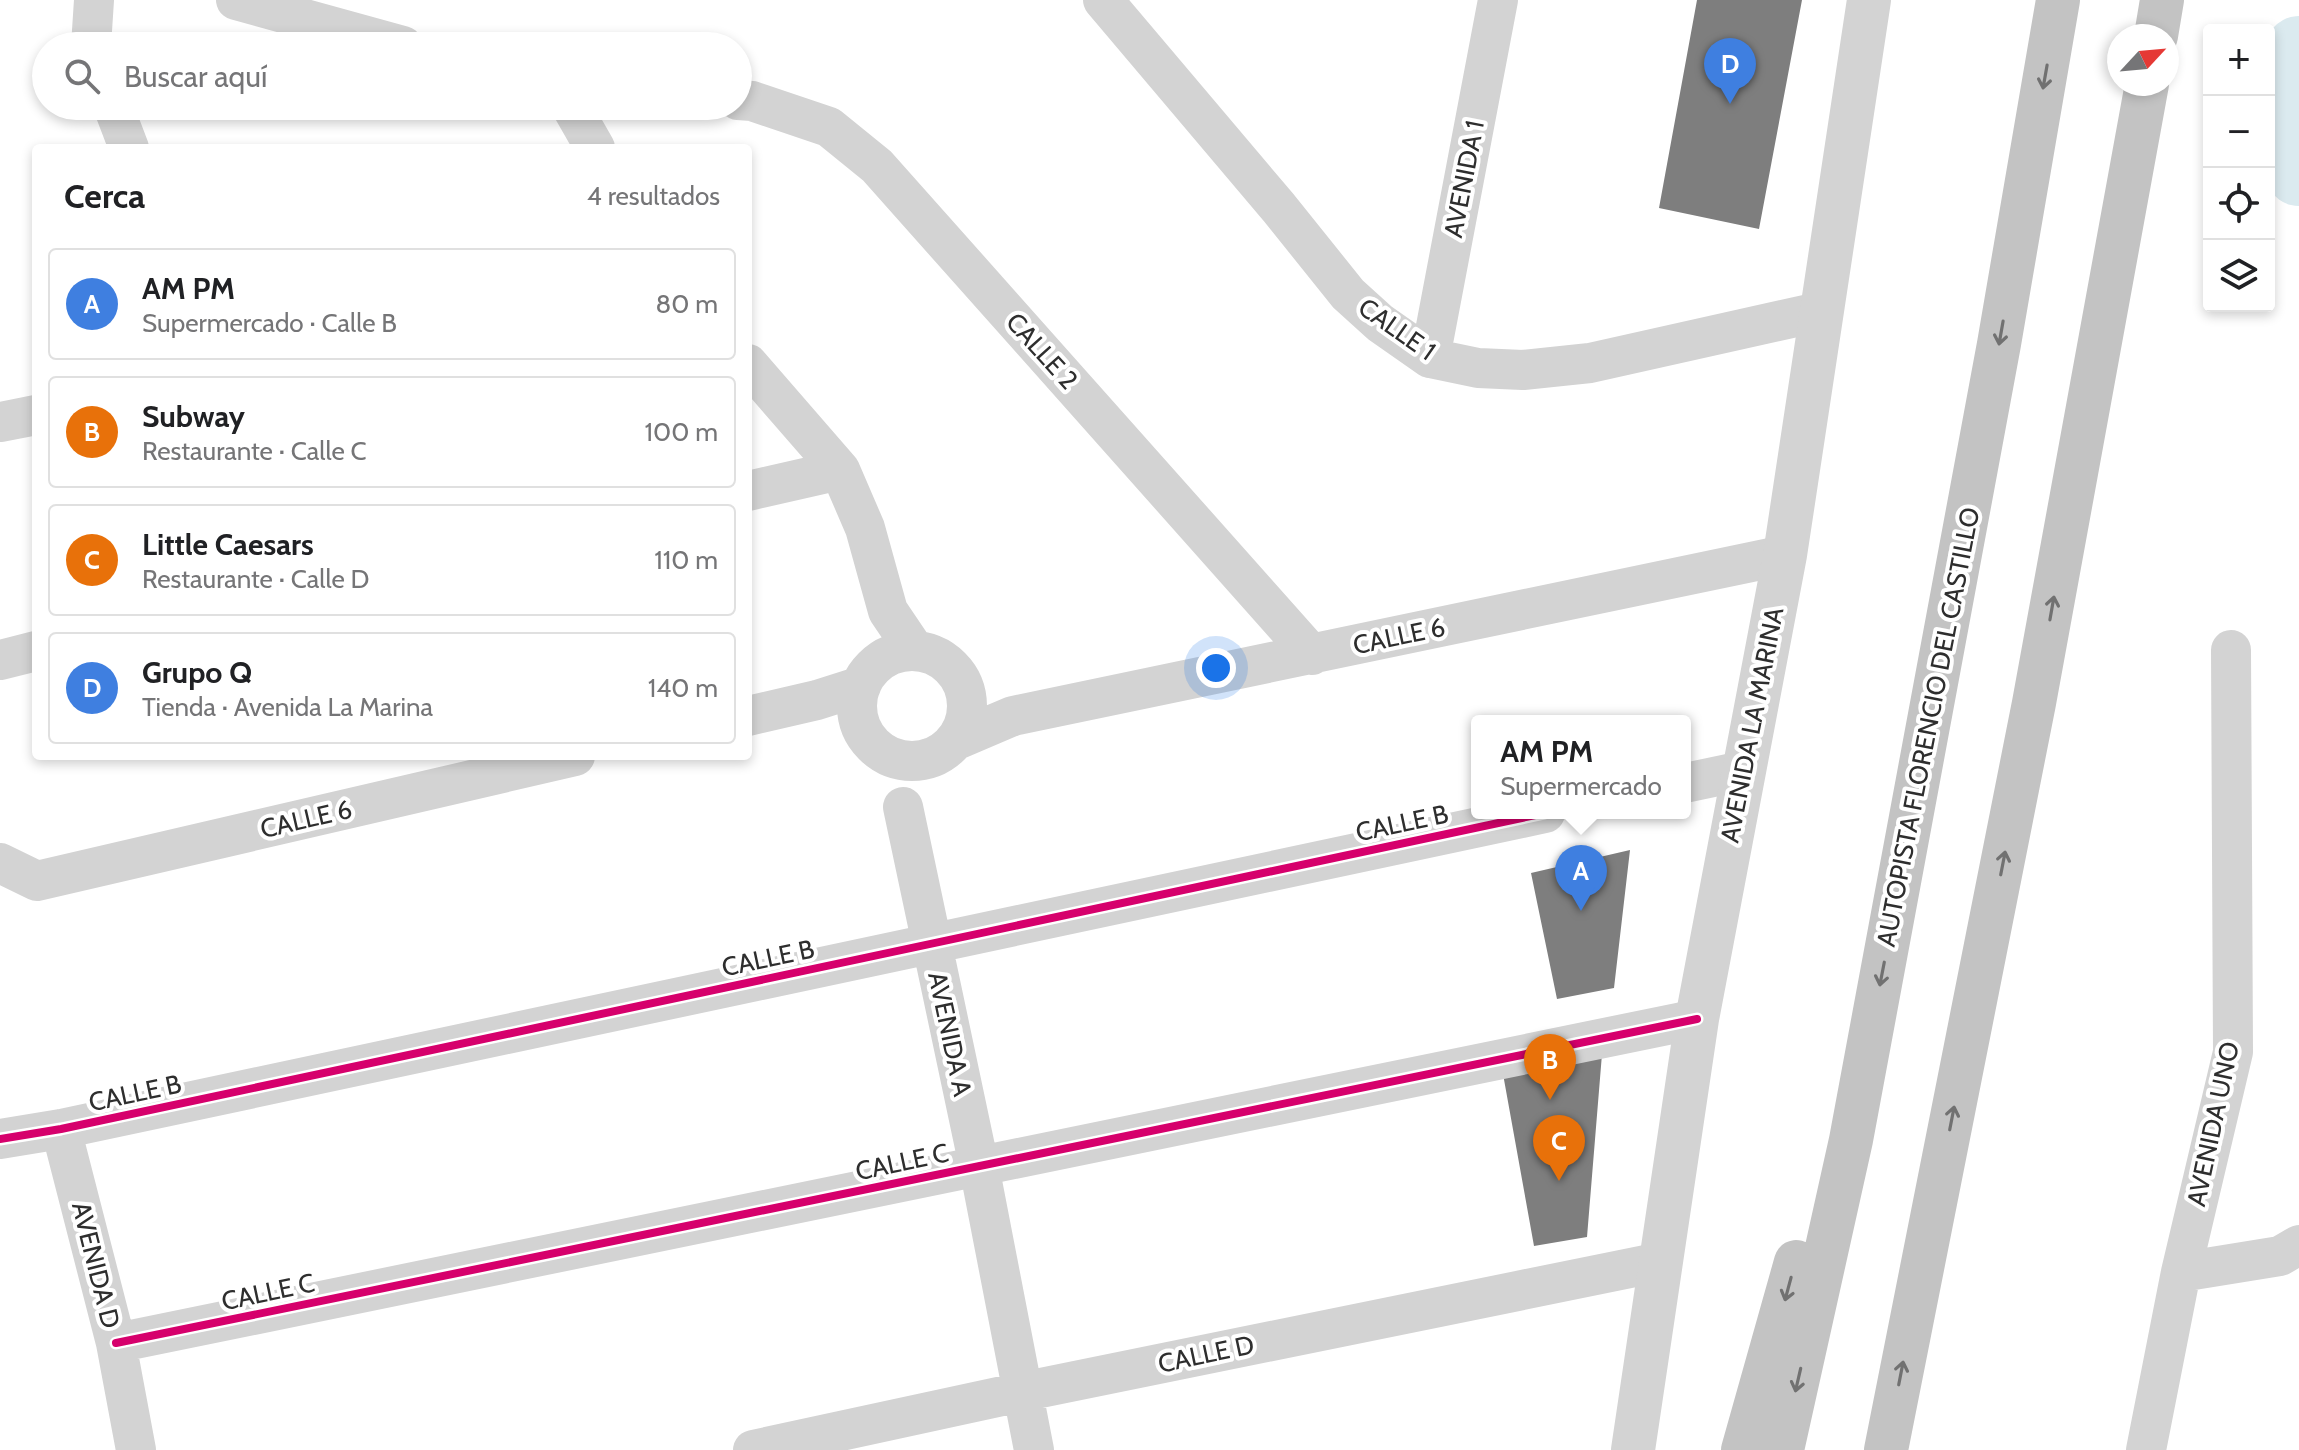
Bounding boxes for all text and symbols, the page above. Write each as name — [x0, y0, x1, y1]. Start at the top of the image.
north arrow — [2107, 24, 2179, 96]
map controls — [2203, 24, 2275, 312]
button: + — [2203, 24, 2275, 96]
search box — [32, 32, 752, 120]
pin: D — [1704, 38, 1756, 104]
icon: search — [60, 54, 104, 98]
text: Buscar aquí — [124, 58, 267, 95]
one-way arrow — [2036, 64, 2051, 89]
button: − — [2203, 96, 2275, 168]
street label: AVENIDA 1 — [1437, 118, 1491, 240]
button: locate — [2203, 168, 2275, 240]
text: Cerca — [64, 175, 145, 217]
text: 4 resultados — [587, 180, 720, 212]
button: layers — [2203, 240, 2275, 312]
text: AM PM — [142, 270, 235, 307]
text: A — [84, 288, 100, 320]
text: 80 m — [655, 288, 718, 320]
street label: CALLE 1 — [1352, 291, 1442, 367]
street label: CALLE 2 — [999, 306, 1085, 396]
text: Supermercado · Calle B — [142, 307, 397, 339]
one-way arrow — [1993, 320, 2008, 345]
text: Subway — [142, 398, 245, 435]
text: B — [84, 416, 100, 448]
text: 100 m — [645, 416, 718, 448]
text: Restaurante · Calle C — [142, 435, 367, 467]
street label: AUTOPISTA FLORENCIO DEL CASTILLO — [1870, 505, 1986, 949]
text: Little Caesars — [142, 526, 314, 563]
text: C — [84, 544, 100, 576]
text: 110 m — [654, 544, 718, 576]
text: Restaurante · Calle D — [142, 563, 370, 595]
one-way arrow — [2045, 596, 2060, 621]
street label: AVENIDA LA MARINA — [1713, 605, 1791, 845]
street label: CALLE 6 — [1350, 611, 1448, 661]
your location — [1196, 648, 1236, 688]
text: Grupo Q — [142, 654, 252, 691]
text: D — [83, 672, 101, 704]
text: 140 m — [648, 672, 718, 704]
text: Tienda · Avenida La Marina — [142, 691, 433, 723]
popup — [1471, 715, 1691, 819]
text: AM PM — [1500, 733, 1593, 770]
text: Supermercado — [1500, 770, 1662, 802]
street label: CALLE 6 — [257, 793, 355, 845]
street label: CALLE B — [1353, 798, 1451, 848]
pin: A — [1555, 845, 1607, 911]
one-way arrow — [1996, 851, 2011, 877]
street label: CALLE B — [719, 933, 817, 983]
one-way arrow — [1874, 961, 1889, 986]
street label: AVENIDA A — [921, 969, 979, 1099]
pin: B — [1524, 1034, 1576, 1100]
street label: AVENIDA UNO — [2180, 1039, 2246, 1209]
street label: CALLE B — [86, 1068, 184, 1118]
one-way arrow — [1945, 1106, 1960, 1132]
pin: C — [1533, 1115, 1585, 1181]
street label: CALLE C — [853, 1137, 951, 1187]
street label: AVENIDA D — [65, 1198, 127, 1332]
street label: CALLE C — [219, 1267, 317, 1317]
one-way arrow — [1780, 1275, 1795, 1301]
street label: CALLE D — [1155, 1328, 1257, 1380]
one-way arrow — [1894, 1361, 1909, 1387]
one-way arrow — [1790, 1366, 1805, 1392]

